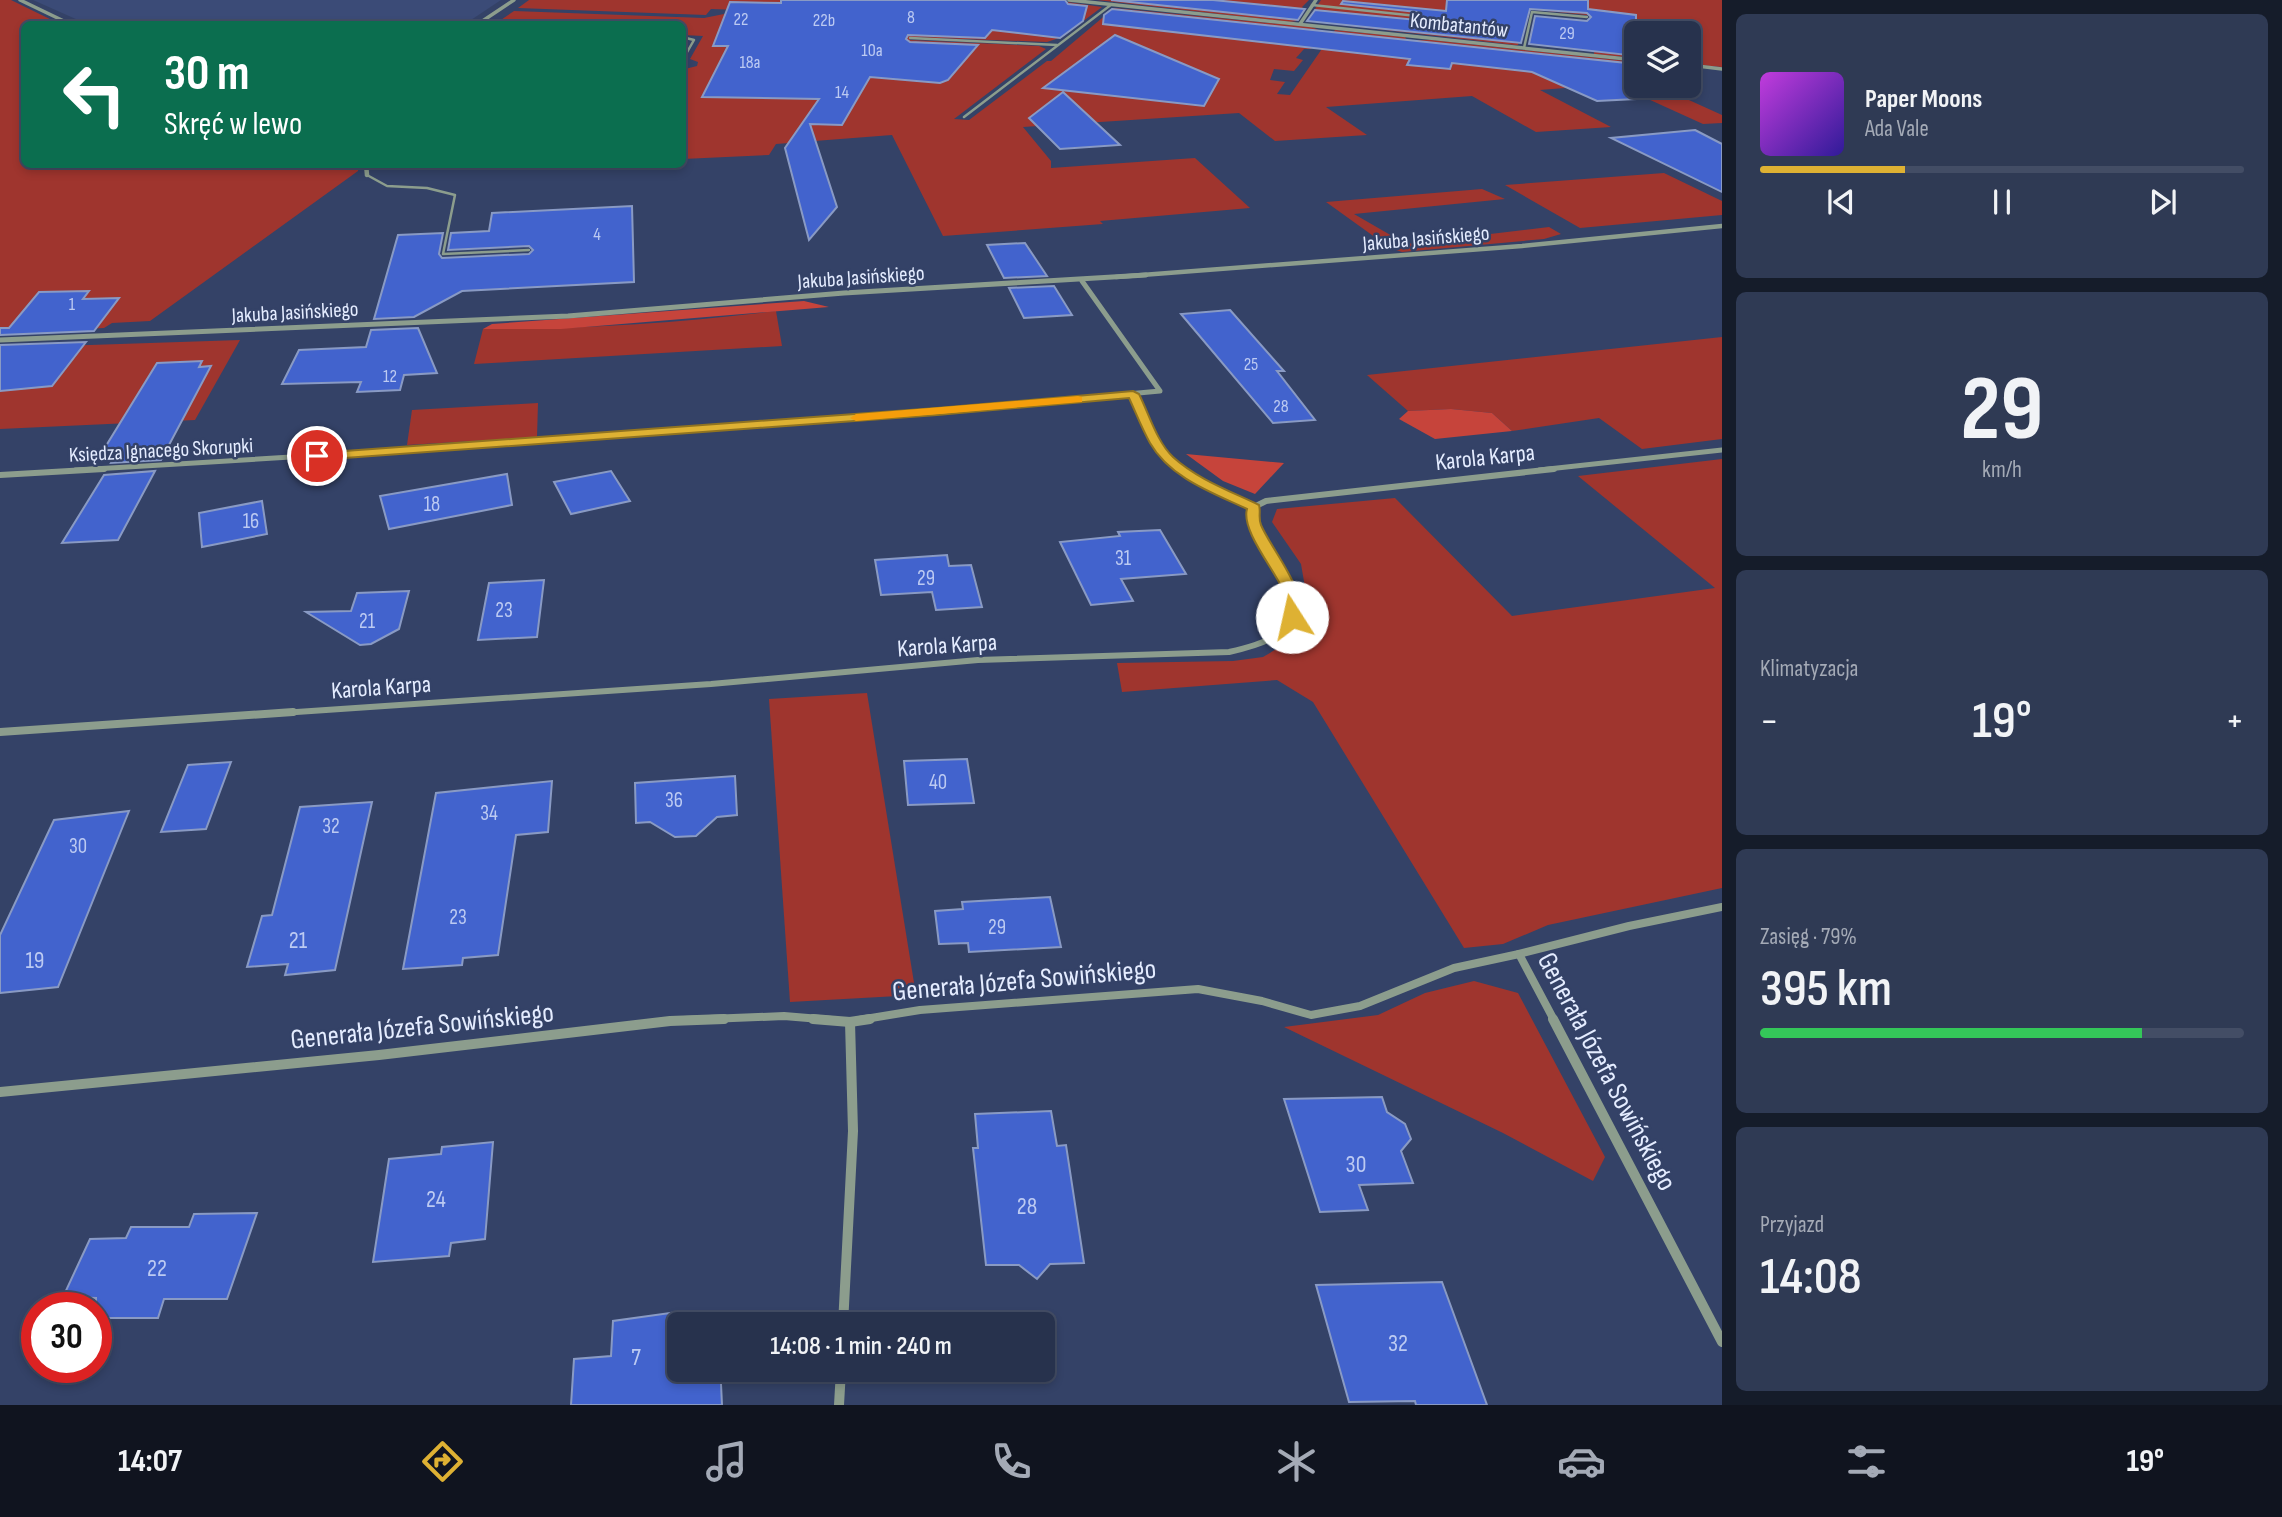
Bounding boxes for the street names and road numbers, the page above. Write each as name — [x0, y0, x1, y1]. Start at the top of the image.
street label: Kombatantów — [1409, 8, 1509, 43]
street label: Jakuba Jasińskiego — [1361, 221, 1490, 257]
street label: Jakuba Jasińskiego — [796, 261, 925, 294]
street label: Jakuba Jasińskiego — [230, 297, 359, 328]
street label: Księdza Ignacego Skorupki — [68, 433, 254, 468]
street label: Karola Karpa — [1434, 438, 1536, 477]
street label: Karola Karpa — [896, 628, 998, 663]
street label: Karola Karpa — [330, 670, 432, 705]
street label: Generała Józefa Sowińskiego — [1530, 947, 1683, 1196]
street label: Generała Józefa Sowińskiego — [891, 953, 1157, 1008]
street label: Generała Józefa Sowińskiego — [289, 996, 556, 1057]

